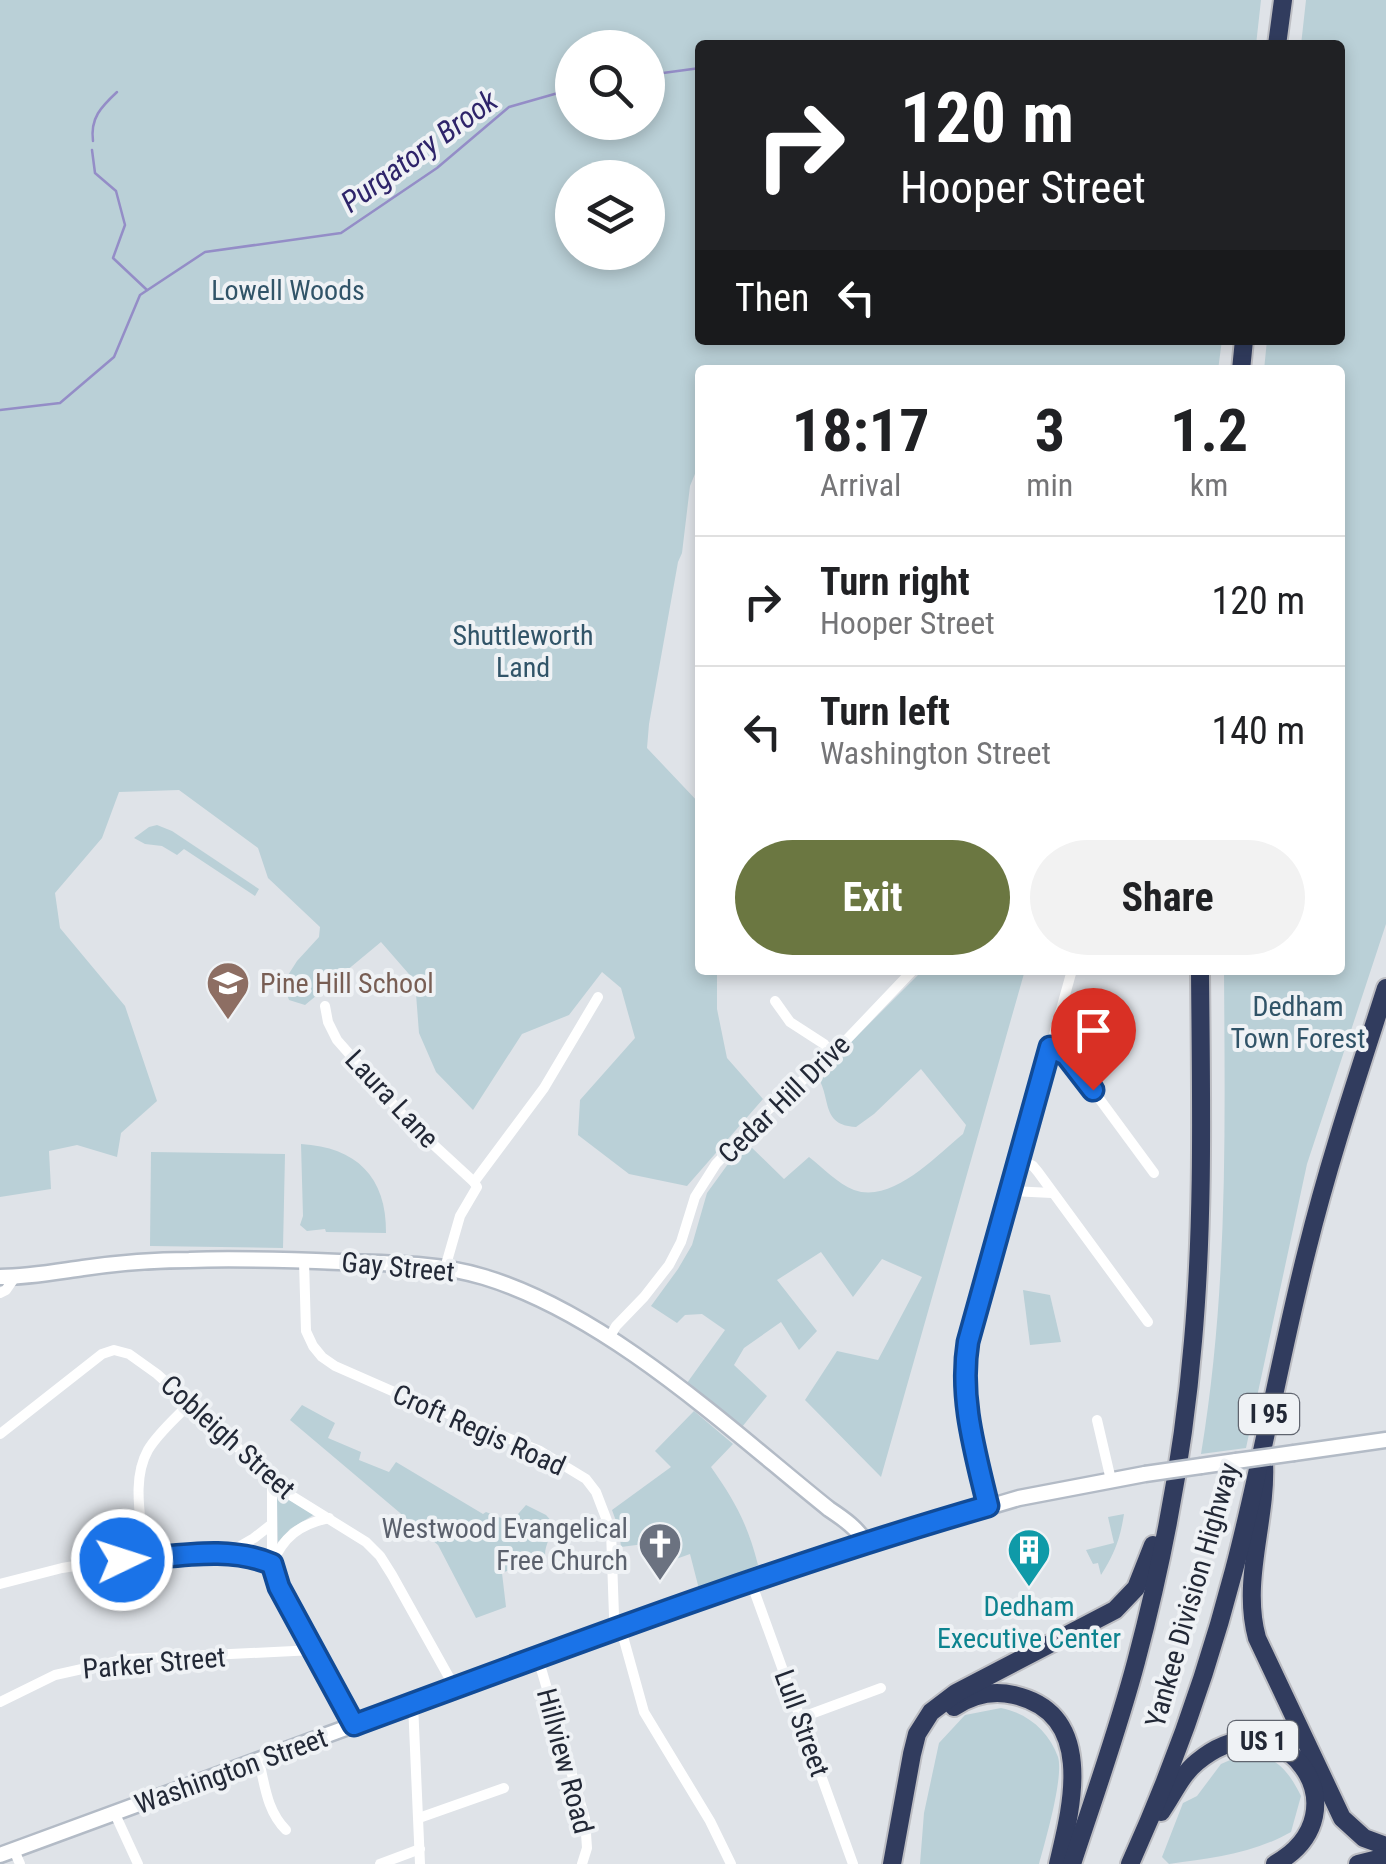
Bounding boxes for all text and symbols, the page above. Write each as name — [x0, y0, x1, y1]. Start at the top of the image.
map controls — [555, 30, 665, 270]
button: search — [555, 30, 665, 140]
text: 120 m — [900, 77, 1074, 159]
icon: right — [735, 80, 865, 210]
water label: Purgatory Brook — [334, 82, 505, 219]
button: layers — [555, 160, 665, 270]
text: Hooper Street — [900, 161, 1146, 214]
icon: left — [829, 270, 884, 325]
park label: Lowell Woods — [211, 274, 365, 307]
text: Then — [735, 276, 809, 320]
text: 18:17 — [792, 395, 930, 466]
text: 3 — [1035, 395, 1065, 466]
text: 1.2 — [1170, 395, 1248, 466]
text: Arrival — [820, 466, 901, 504]
text: min — [1026, 466, 1073, 504]
text: km — [1190, 466, 1228, 504]
text: Turn right — [820, 560, 970, 604]
icon: right — [735, 574, 790, 629]
text: 120 m — [1211, 579, 1305, 623]
text: Hooper Street — [820, 604, 995, 642]
park label: Shuttleworth Land — [453, 619, 593, 684]
text: Turn left — [820, 690, 950, 734]
icon: left — [735, 704, 790, 759]
text: 140 m — [1211, 709, 1305, 753]
text: Washington Street — [820, 734, 1051, 772]
button: Exit — [735, 840, 1010, 955]
button: Share — [1030, 840, 1305, 955]
school or university icon: Pine Hill School — [205, 960, 251, 1021]
place label: Pine Hill School — [260, 967, 434, 1000]
pin — [1051, 988, 1136, 1091]
park label: Dedham Town Forest — [1230, 990, 1366, 1055]
icon: arrive — [1066, 1003, 1121, 1058]
street label: Cedar Hill Drive — [711, 1028, 857, 1170]
street label: Laura Lane — [338, 1043, 446, 1155]
street label: Gay Street — [340, 1246, 456, 1288]
street label: Cobleigh Street — [154, 1368, 302, 1506]
street label: Croft Regis Road — [388, 1377, 570, 1483]
road number: I 95 — [1239, 1394, 1299, 1434]
street label: Yankee Division Highway — [1138, 1458, 1246, 1731]
position arrow — [70, 1508, 174, 1612]
place label: Westwood Evangelical Free Church — [381, 1512, 628, 1577]
church icon: Westwood Evangelical Free Church — [637, 1521, 683, 1582]
building icon: Dedham Executive Center — [1006, 1527, 1052, 1588]
place label: Dedham Executive Center — [937, 1590, 1121, 1655]
street label: Parker Street — [81, 1640, 227, 1686]
street label: Lull Street — [767, 1665, 837, 1781]
street label: Hillview Road — [530, 1685, 600, 1837]
street label: Washington Street — [130, 1721, 332, 1821]
road number: US 1 — [1228, 1721, 1298, 1761]

